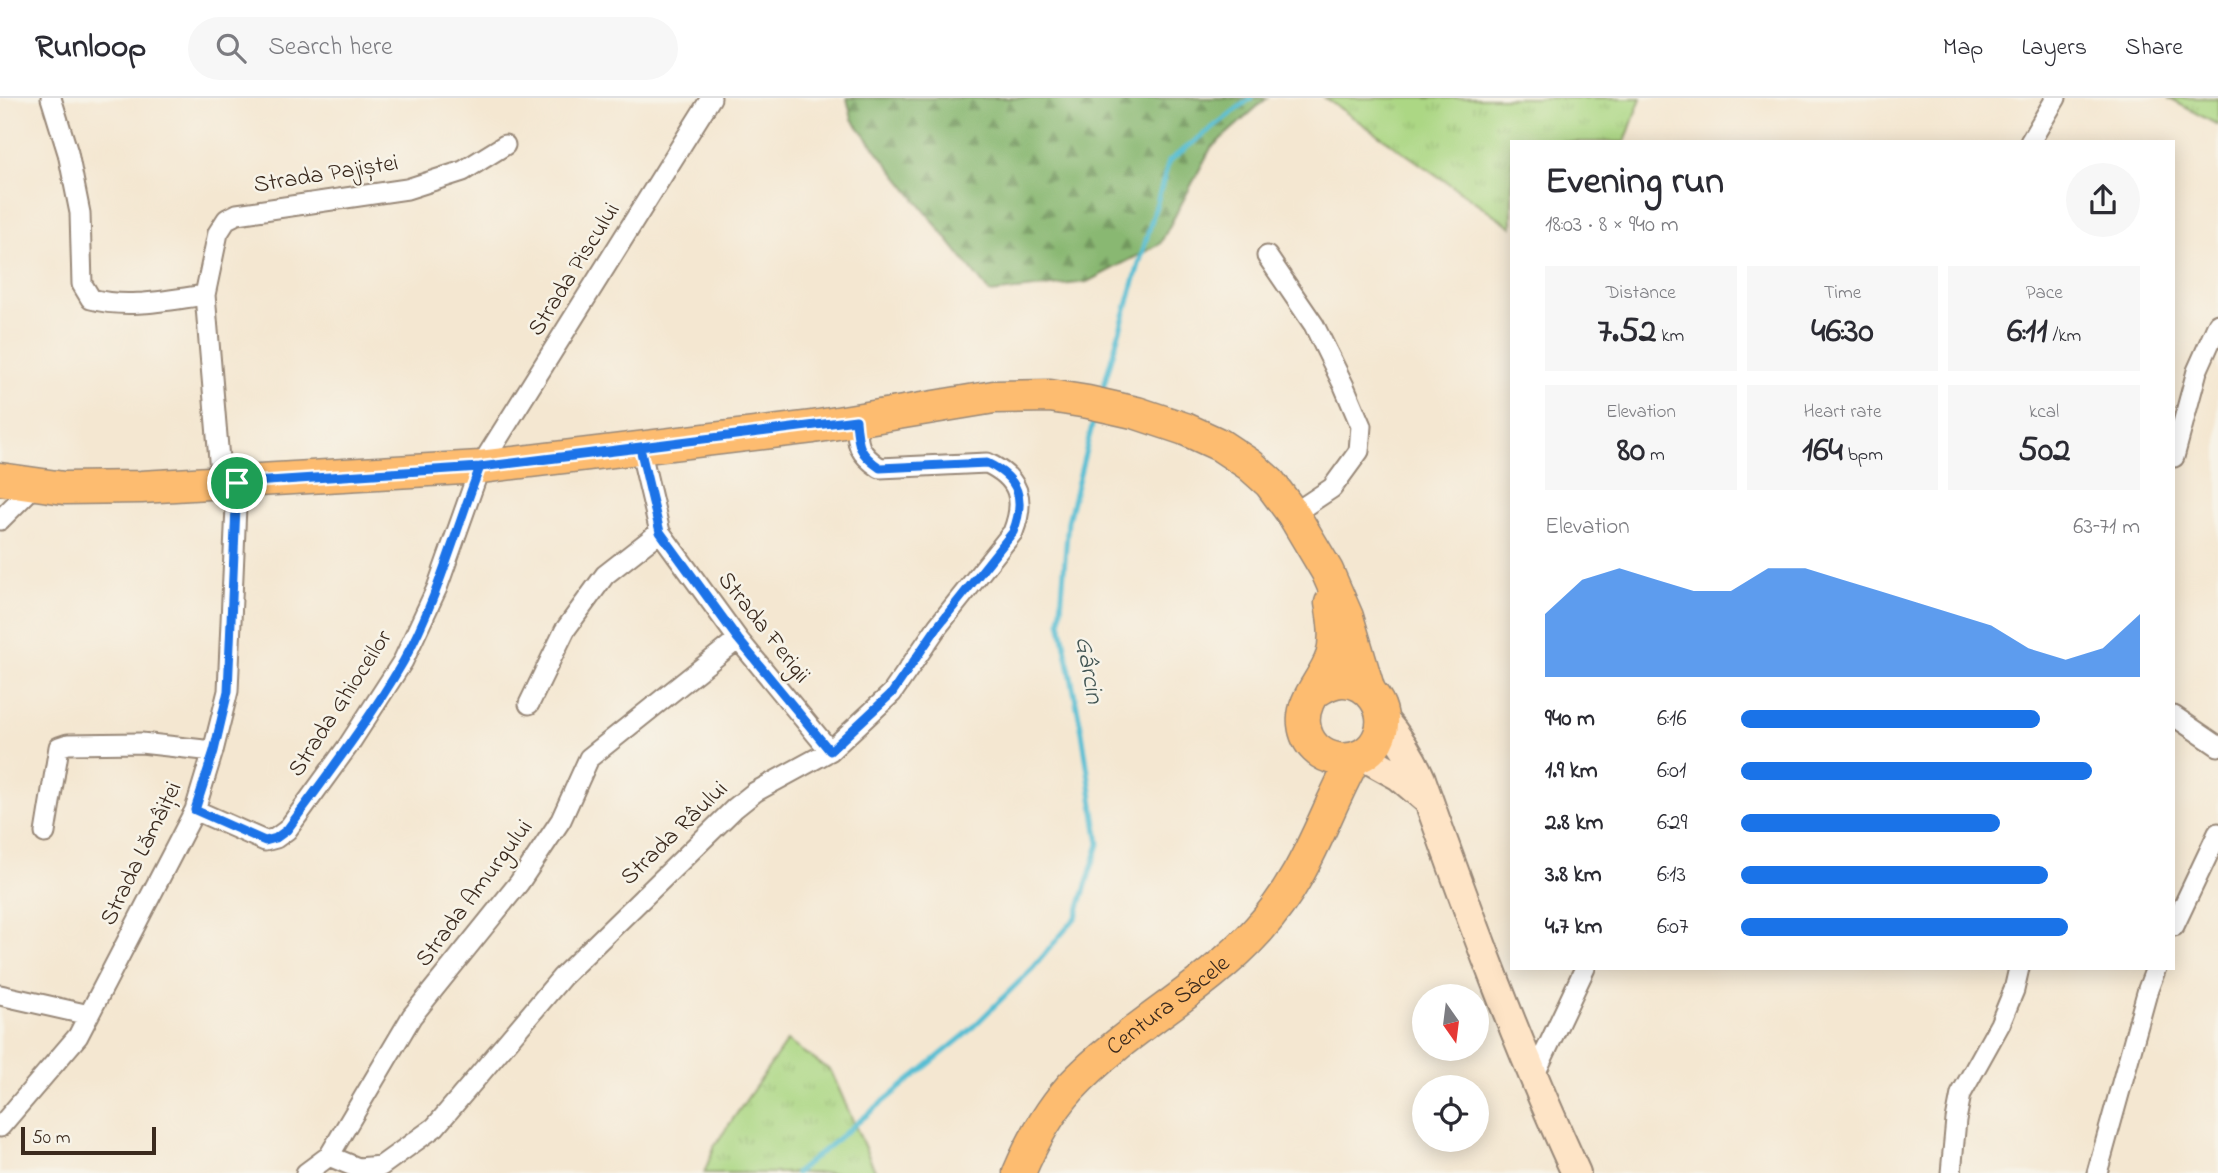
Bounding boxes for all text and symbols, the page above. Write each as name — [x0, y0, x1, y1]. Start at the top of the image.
search box — [188, 17, 678, 80]
text: Runloop — [35, 24, 146, 72]
icon: search — [212, 29, 250, 67]
text: Search here — [268, 29, 393, 67]
text: Map — [1943, 31, 1983, 66]
text: Layers — [2021, 31, 2087, 66]
text: Share — [2125, 31, 2183, 66]
street label: Strada Pajiștei — [251, 146, 401, 204]
text: Evening run — [1545, 155, 1724, 211]
button: share — [2066, 163, 2140, 237]
street label: Strada Piscului — [520, 196, 630, 344]
text: 18:03 · 8 × 940 m — [1545, 209, 1679, 242]
text: Distance — [1606, 280, 1676, 307]
text: Time — [1824, 280, 1861, 307]
text: Pace — [2026, 280, 2063, 307]
text: 7.52 — [1597, 307, 1656, 358]
text: 46:30 — [1811, 307, 1874, 358]
text: 6:11 — [2007, 307, 2048, 358]
text: km — [1656, 323, 1684, 350]
text: /km — [2048, 323, 2081, 350]
text: Elevation — [1606, 399, 1676, 426]
text: Heart rate — [1804, 399, 1881, 426]
text: kcal — [2029, 399, 2059, 426]
text: 80 — [1617, 426, 1645, 477]
text: 164 — [1802, 426, 1843, 477]
text: 502 — [2018, 426, 2070, 477]
text: m — [1645, 442, 1665, 469]
text: bpm — [1843, 442, 1883, 469]
pin — [207, 453, 267, 513]
icon: arrive — [218, 464, 256, 502]
text: Elevation — [1545, 511, 1630, 544]
text: 63–71 m — [2073, 511, 2140, 544]
street label: Strada Ferigii — [708, 564, 818, 692]
street label: Strada Ghioceilor — [280, 623, 402, 785]
water label: Gârcin — [1063, 633, 1113, 708]
text: 940 m — [1545, 703, 1595, 736]
text: 6:16 — [1657, 703, 1687, 736]
text: 1.9 km — [1545, 755, 1598, 788]
text: 6:01 — [1657, 755, 1686, 788]
street label: Strada Râului — [613, 773, 737, 895]
street label: Strada Lămâiței — [92, 776, 192, 932]
text: 2.8 km — [1545, 807, 1603, 840]
text: 6:29 — [1657, 807, 1687, 840]
street label: Strada Amurgului — [408, 813, 542, 975]
text: 3.8 km — [1545, 859, 1602, 892]
text: 6:13 — [1657, 859, 1686, 892]
text: 4.7 km — [1545, 911, 1602, 944]
text: 6:07 — [1657, 911, 1689, 944]
street label: Centura Săcele — [1099, 947, 1238, 1064]
north arrow — [1412, 984, 1489, 1060]
map controls — [1412, 984, 1489, 1152]
button: locate — [1412, 1075, 1489, 1152]
scale bar — [21, 1124, 156, 1156]
text: 50 m — [32, 1125, 71, 1152]

